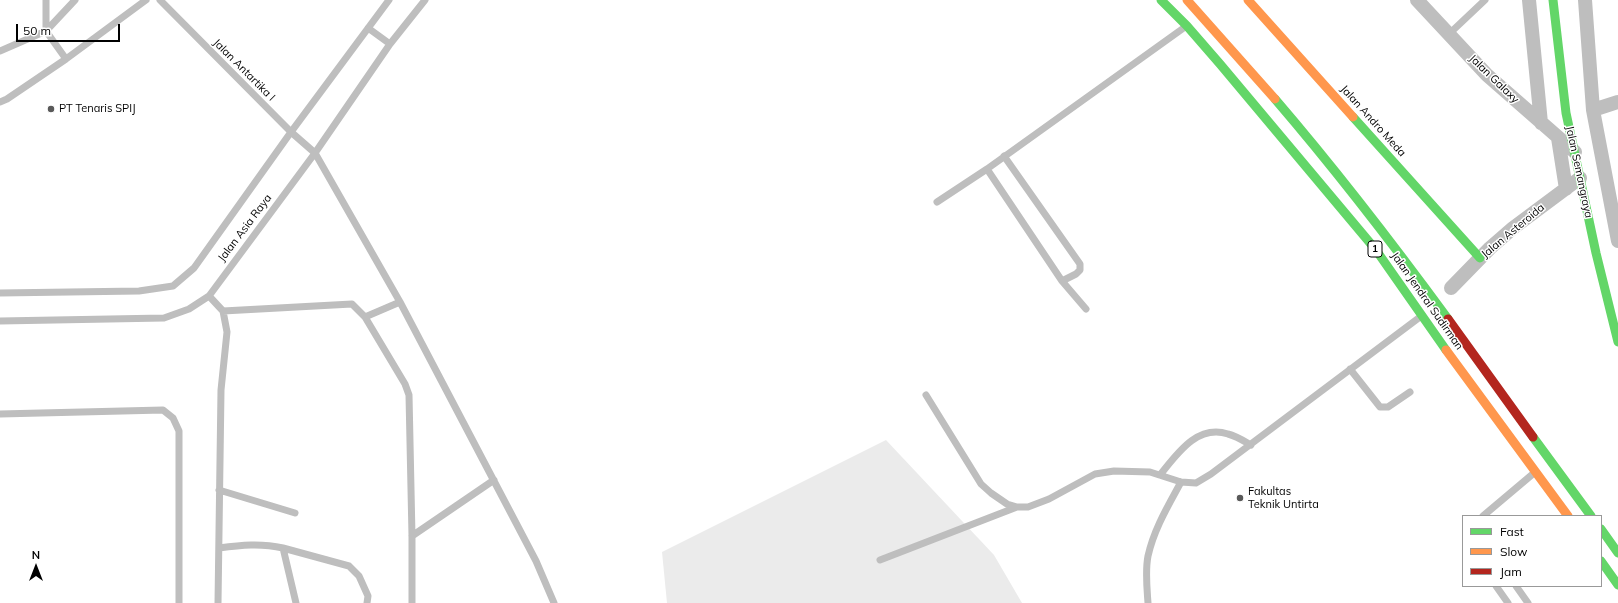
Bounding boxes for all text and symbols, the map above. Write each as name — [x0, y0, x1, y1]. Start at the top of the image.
scale bar — [18, 16, 122, 42]
text: 50 m — [23, 23, 51, 38]
street label: Jalan Antartika I — [210, 36, 278, 104]
street label: Jalan Galaxy — [1466, 52, 1522, 106]
street label: Jalan Andro Meda — [1337, 83, 1409, 159]
place label: PT Tenaris SPIJ — [59, 102, 136, 116]
marker: PT Tenaris SPIJ — [46, 104, 56, 114]
street label: Jalan Semangraya — [1563, 125, 1595, 219]
street label: Jalan Asia Raya — [215, 192, 275, 264]
street label: Jalan Asteroida — [1479, 201, 1547, 261]
road number: 1 — [1368, 241, 1382, 257]
street label: Jalan Jendral Sudirman — [1388, 249, 1466, 353]
place label: Fakultas Teknik Untirta — [1248, 485, 1319, 511]
marker: Fakultas Teknik Untirta — [1235, 493, 1245, 503]
legend — [1462, 515, 1602, 587]
text: Fast — [1500, 524, 1524, 539]
text: Slow — [1500, 544, 1528, 559]
north arrow — [16, 547, 56, 587]
text: N — [32, 548, 40, 562]
text: Jam — [1500, 564, 1522, 579]

